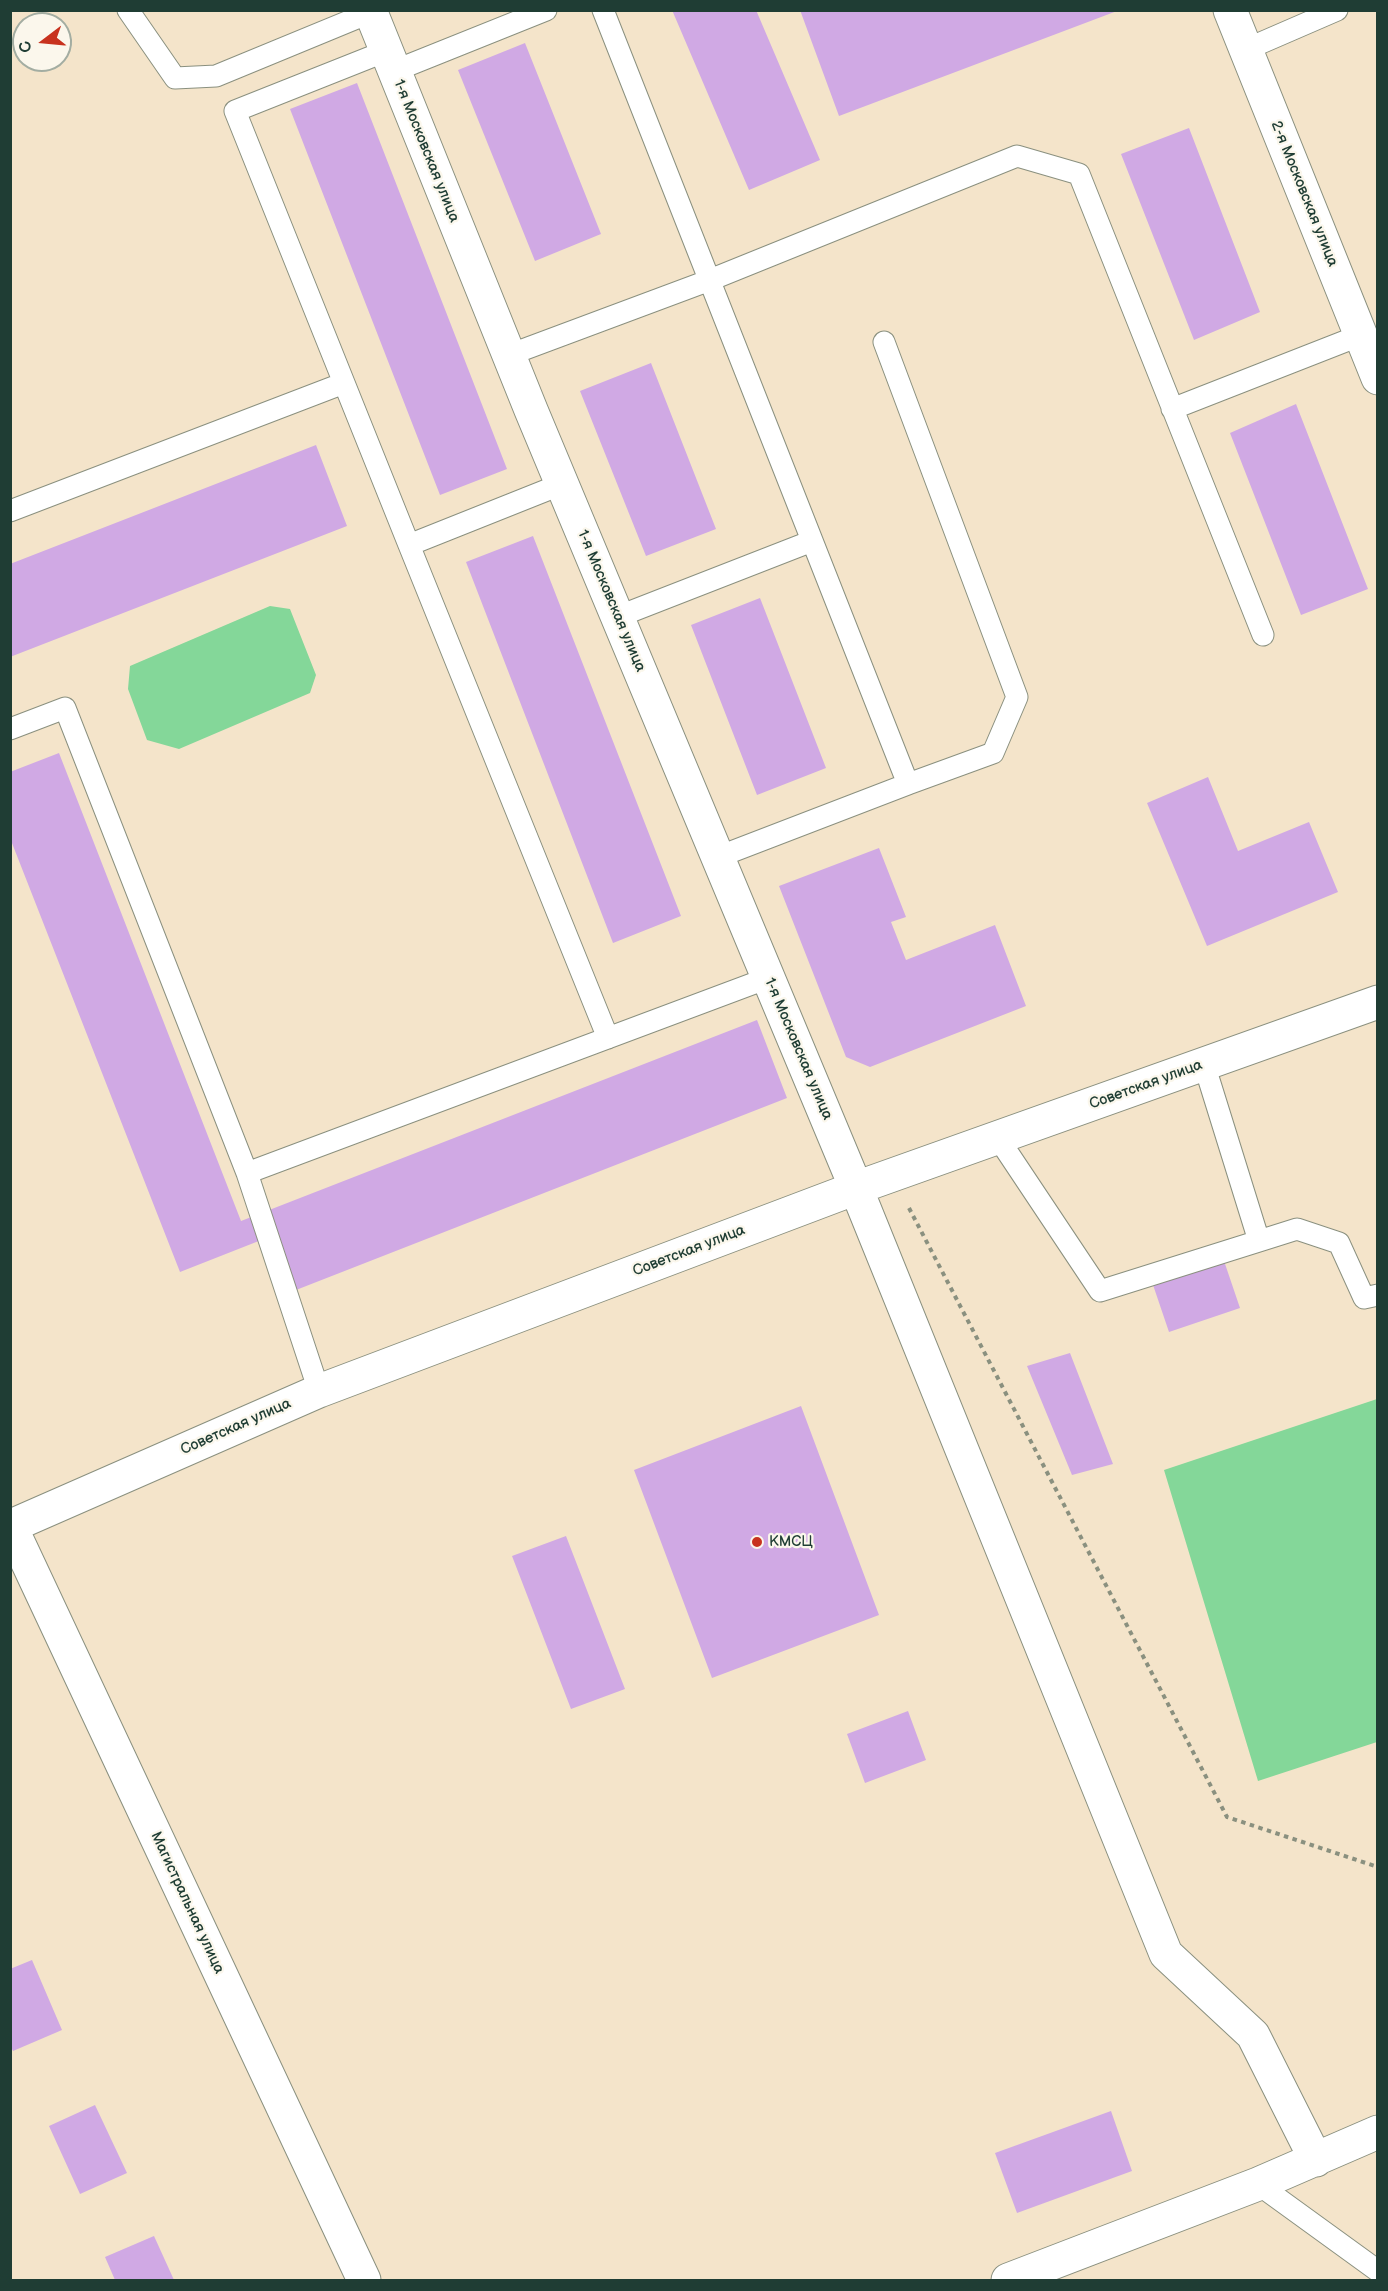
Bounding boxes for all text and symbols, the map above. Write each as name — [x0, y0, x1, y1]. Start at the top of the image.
north arrow — [12, 12, 72, 72]
text: С — [15, 39, 37, 55]
street label: 1-я Московская улица — [389, 77, 463, 225]
street label: 2-я Московская улица — [1266, 118, 1342, 270]
street label: 1-я Московская улица — [573, 527, 649, 675]
street label: 1-я Московская улица — [760, 975, 836, 1123]
street label: Советская улица — [1087, 1056, 1205, 1114]
street label: Советская улица — [630, 1221, 748, 1281]
street label: Советская улица — [178, 1395, 294, 1459]
place label: КМСЦ — [769, 1533, 813, 1551]
marker: КМСЦ — [750, 1535, 764, 1549]
street label: Магистральная улица — [146, 1829, 228, 1977]

